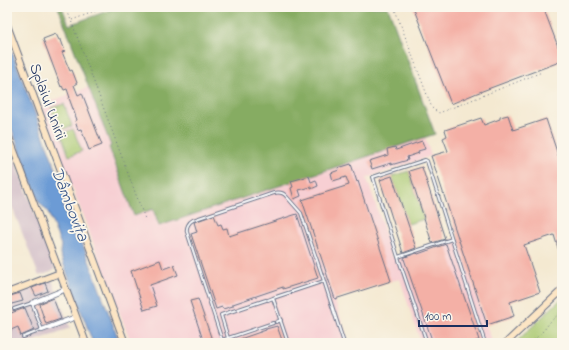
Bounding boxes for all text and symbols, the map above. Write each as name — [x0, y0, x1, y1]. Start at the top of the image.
street label: Splaiul Unirii — [22, 60, 72, 144]
water label: Dâmbovița — [44, 164, 95, 246]
scale bar — [419, 302, 487, 328]
text: 100 m — [425, 308, 452, 326]

